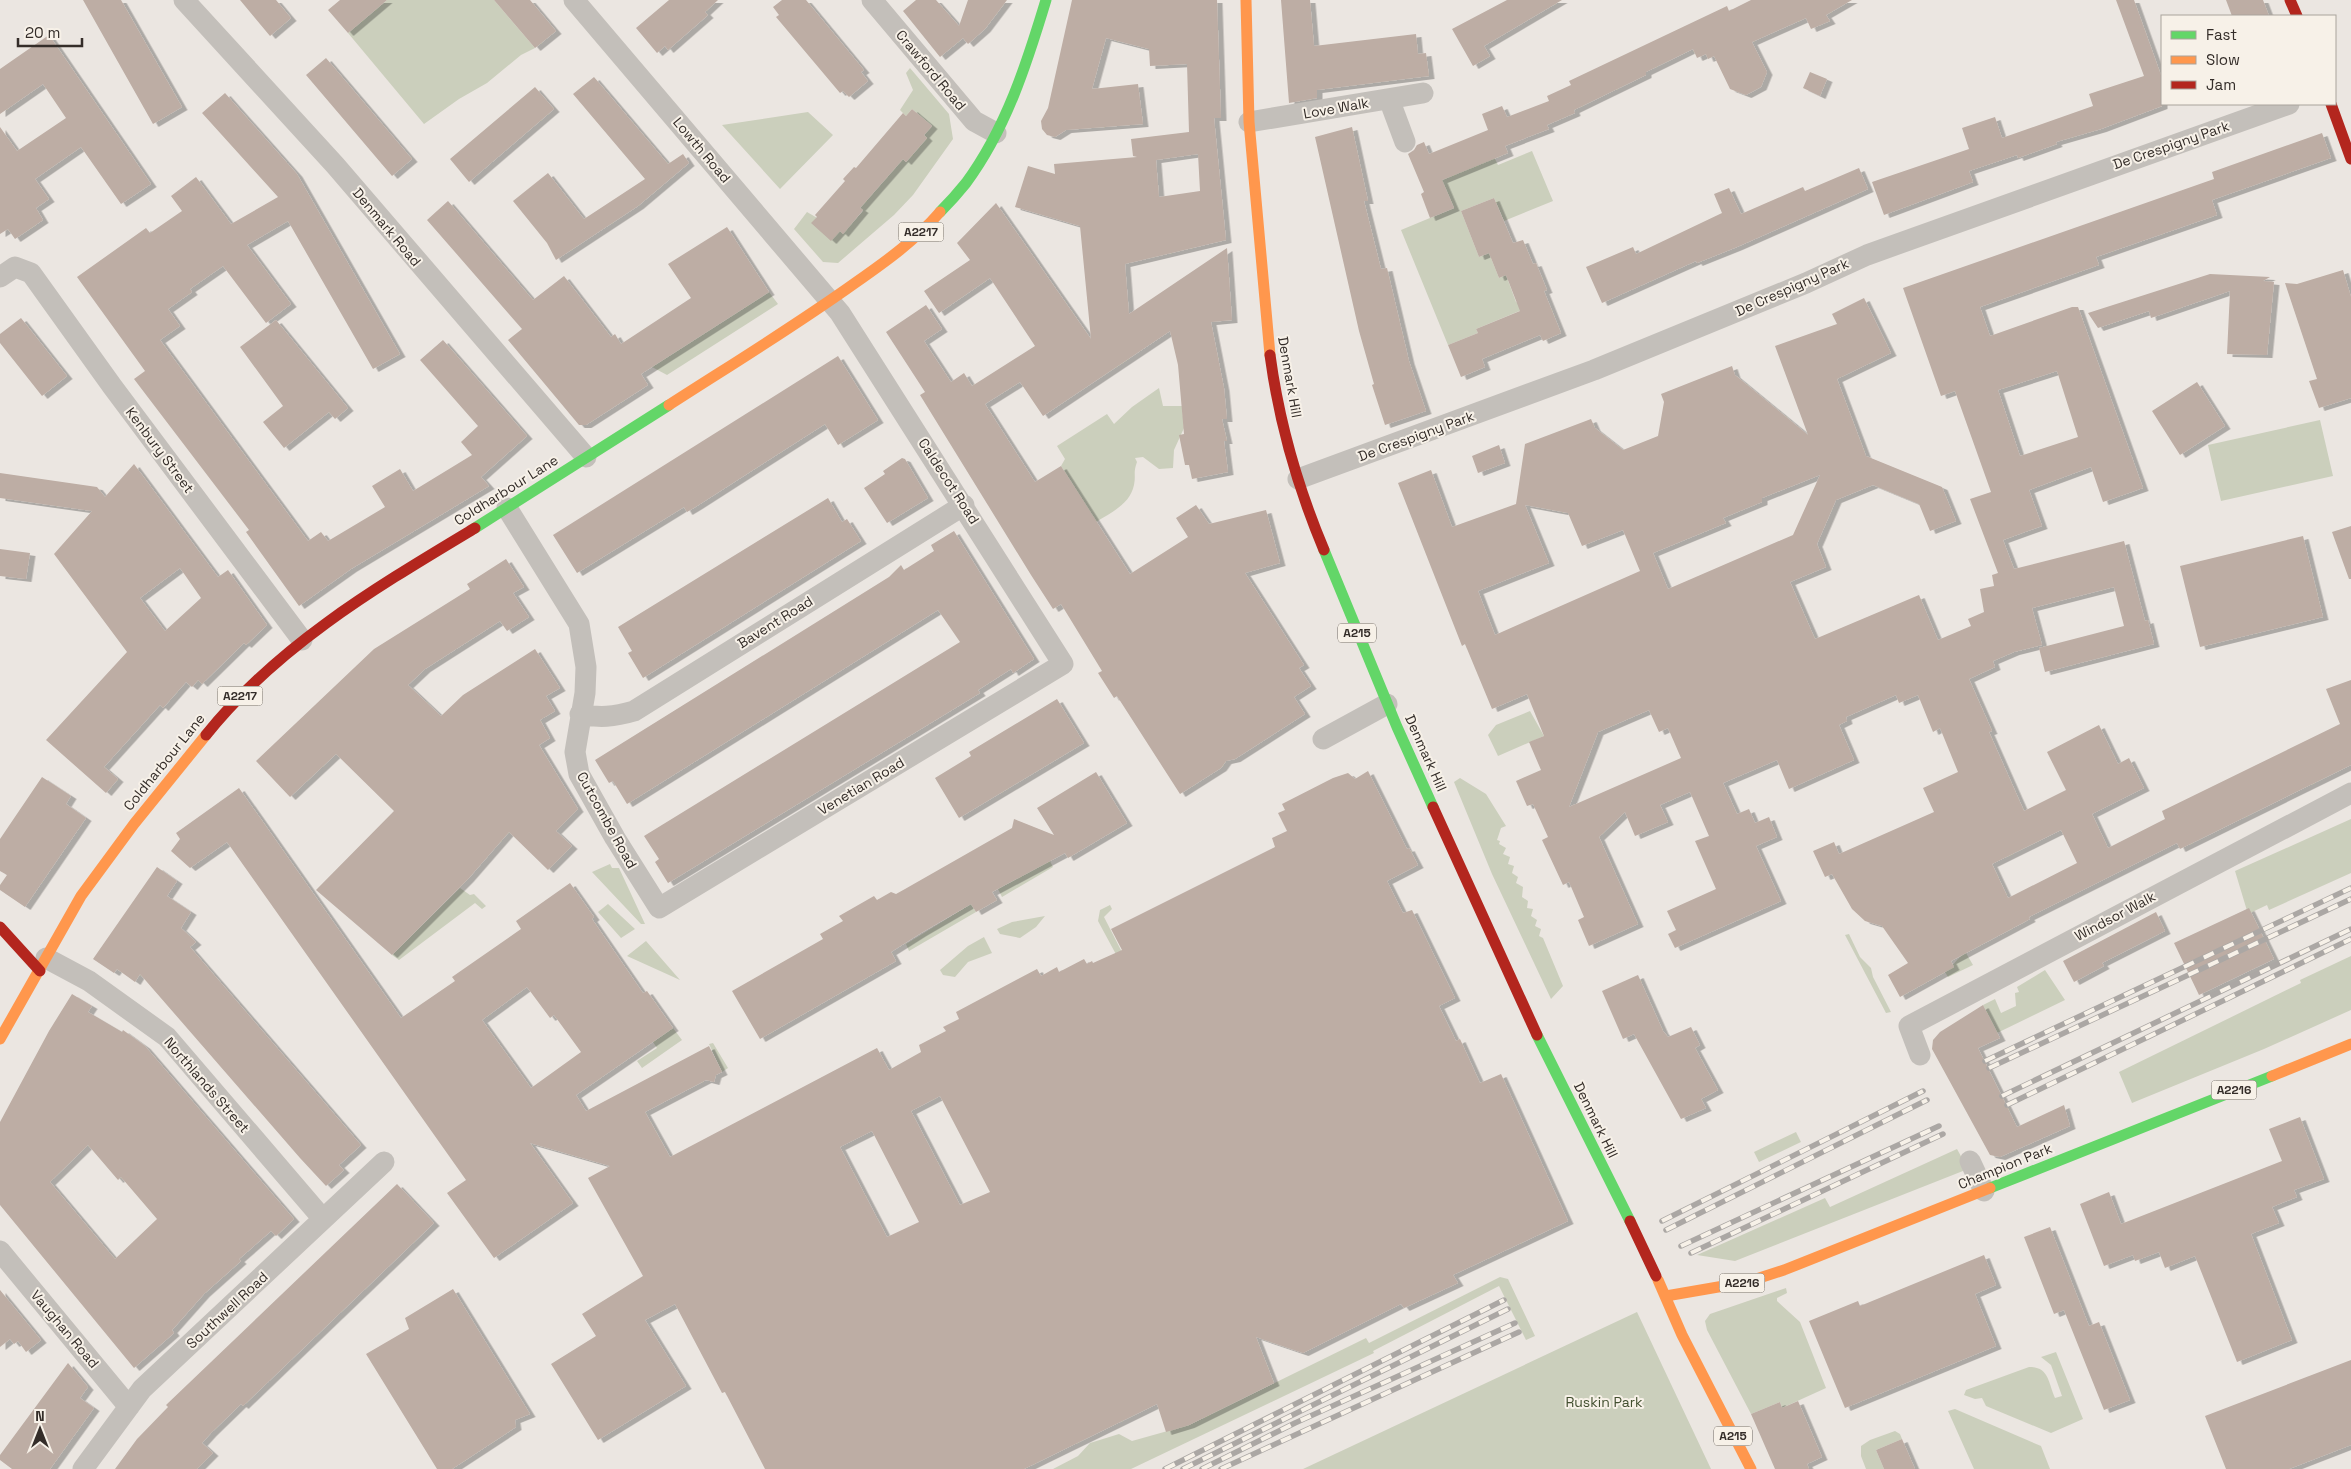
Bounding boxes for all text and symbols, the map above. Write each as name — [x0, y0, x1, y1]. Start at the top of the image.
scale bar — [18, 15, 81, 47]
legend — [2161, 15, 2336, 105]
text: 20 m — [25, 23, 60, 42]
text: Fast — [2206, 25, 2237, 44]
street label: Crawford Road — [892, 26, 970, 114]
text: Slow — [2206, 50, 2240, 69]
text: Jam — [2206, 75, 2236, 94]
street label: Love Walk — [1302, 93, 1371, 123]
street label: Lowth Road — [669, 113, 735, 187]
street label: De Crespigny Park — [2110, 116, 2232, 173]
street label: Denmark Road — [349, 184, 425, 270]
road number: A2217 — [898, 222, 944, 242]
street label: De Crespigny Park — [1733, 254, 1852, 320]
street label: Denmark Hill — [1274, 335, 1306, 419]
street label: Kenbury Street — [122, 403, 198, 497]
street label: De Crespigny Park — [1356, 407, 1477, 465]
street label: Caldecot Road — [915, 435, 983, 527]
street label: Coldharbour Lane — [450, 451, 562, 529]
street label: Bavent Road — [734, 592, 816, 652]
road number: A215 — [1338, 624, 1376, 642]
road number: A2217 — [218, 686, 262, 706]
street label: Coldharbour Lane — [119, 710, 209, 814]
street label: Denmark Hill — [1401, 712, 1451, 794]
street label: Venetian Road — [815, 753, 907, 819]
street label: Cutcombe Road — [573, 768, 641, 872]
street label: Windsor Walk — [2071, 887, 2159, 945]
street label: Northlands Street — [160, 1033, 254, 1137]
street label: Denmark Hill — [1570, 1079, 1622, 1161]
road number: A2216 — [2212, 1080, 2256, 1100]
street label: Champion Park — [1955, 1139, 2055, 1193]
street label: Southwell Road — [182, 1268, 272, 1352]
road number: A2216 — [1720, 1274, 1764, 1292]
street label: Vaughan Road — [27, 1286, 103, 1372]
park label: Ruskin Park — [1565, 1393, 1643, 1411]
north arrow — [15, 1404, 65, 1454]
text: N — [35, 1407, 45, 1425]
road number: A215 — [1714, 1426, 1752, 1445]

